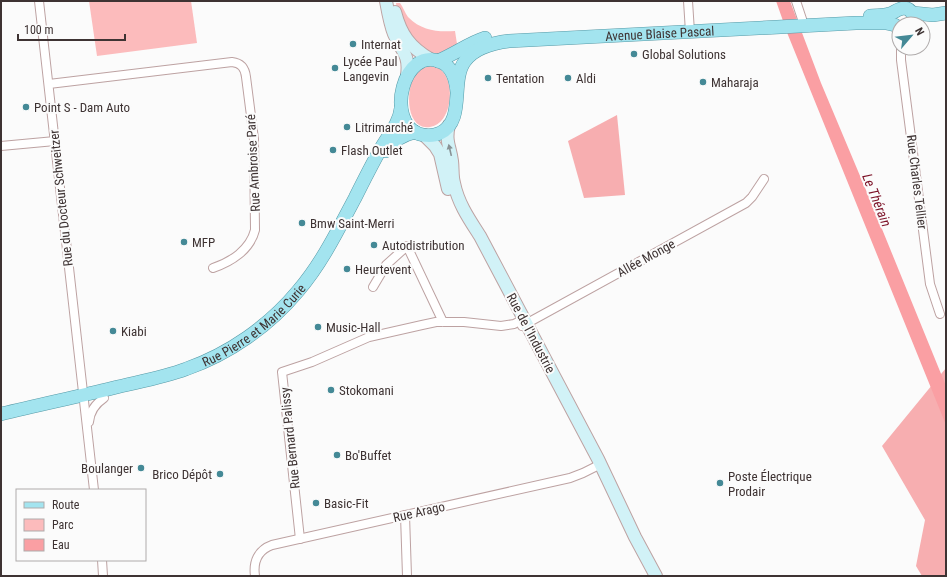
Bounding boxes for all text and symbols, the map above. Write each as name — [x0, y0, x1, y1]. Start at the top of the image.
scale bar — [18, 16, 125, 42]
north arrow — [891, 16, 931, 56]
text: 100 m — [24, 23, 54, 37]
street label: Avenue Blaise Pascal — [605, 23, 715, 44]
text: N — [912, 26, 927, 38]
place label: Internat — [361, 37, 401, 52]
marker: Internat — [348, 39, 358, 49]
place label: Global Solutions — [642, 47, 726, 62]
marker: Global Solutions — [629, 49, 639, 59]
place label: Lycée Paul Langevin — [343, 54, 397, 84]
marker: Lycée Paul Langevin — [330, 63, 340, 73]
place label: Tentation — [496, 71, 544, 86]
place label: Aldi — [576, 71, 596, 86]
marker: Tentation — [483, 73, 493, 83]
marker: Aldi — [563, 73, 573, 83]
place label: Maharaja — [711, 75, 759, 90]
marker: Maharaja — [698, 77, 708, 87]
place label: Point S - Dam Auto — [34, 100, 130, 115]
marker: Point S - Dam Auto — [21, 102, 31, 112]
street label: Rue Ambroise Paré — [243, 114, 263, 212]
place label: Litrimarché — [355, 120, 413, 135]
marker: Litrimarché — [342, 122, 352, 132]
street label: Rue du Docteur Schweitzer — [46, 129, 76, 267]
street label: Rue Charles Tellier — [904, 134, 930, 230]
place label: Flash Outlet — [341, 143, 403, 158]
one-way arrow — [446, 144, 452, 156]
marker: Flash Outlet — [328, 145, 338, 155]
water label: Le Thérain — [859, 171, 895, 229]
place label: Bmw Saint-Merri — [310, 216, 394, 231]
marker: Bmw Saint-Merri — [297, 218, 307, 228]
place label: MFP — [192, 235, 215, 250]
street label: Allée Monge — [614, 236, 678, 280]
marker: MFP — [179, 237, 189, 247]
place label: Autodistribution — [382, 238, 464, 253]
marker: Autodistribution — [369, 240, 379, 250]
place label: Heurtevent — [355, 262, 411, 277]
marker: Heurtevent — [342, 264, 352, 274]
street label: Rue Pierre et Marie Curie — [200, 281, 308, 369]
street label: Rue de l'Industrie — [504, 291, 558, 375]
place label: Music-Hall — [326, 320, 381, 335]
marker: Music-Hall — [313, 322, 323, 332]
place label: Kiabi — [121, 324, 147, 339]
marker: Kiabi — [108, 326, 118, 336]
place label: Stokomani — [339, 383, 394, 398]
marker: Stokomani — [326, 385, 336, 395]
street label: Rue Bernard Palissy — [277, 386, 303, 489]
place label: Bo'Buffet — [345, 448, 392, 463]
marker: Bo'Buffet — [332, 450, 342, 460]
place label: Boulanger — [81, 461, 133, 476]
marker: Boulanger — [136, 463, 146, 473]
place label: Brico Dépôt — [152, 467, 212, 482]
marker: Brico Dépôt — [215, 469, 225, 479]
place label: Poste Électrique Prodair — [728, 469, 812, 499]
marker: Poste Électrique Prodair — [715, 478, 725, 488]
legend — [16, 489, 146, 561]
place label: Basic-Fit — [324, 496, 369, 511]
text: Route — [52, 498, 80, 512]
marker: Basic-Fit — [311, 498, 321, 508]
street label: Rue Arago — [392, 499, 446, 525]
text: Parc — [52, 518, 74, 532]
text: Eau — [52, 538, 70, 552]

